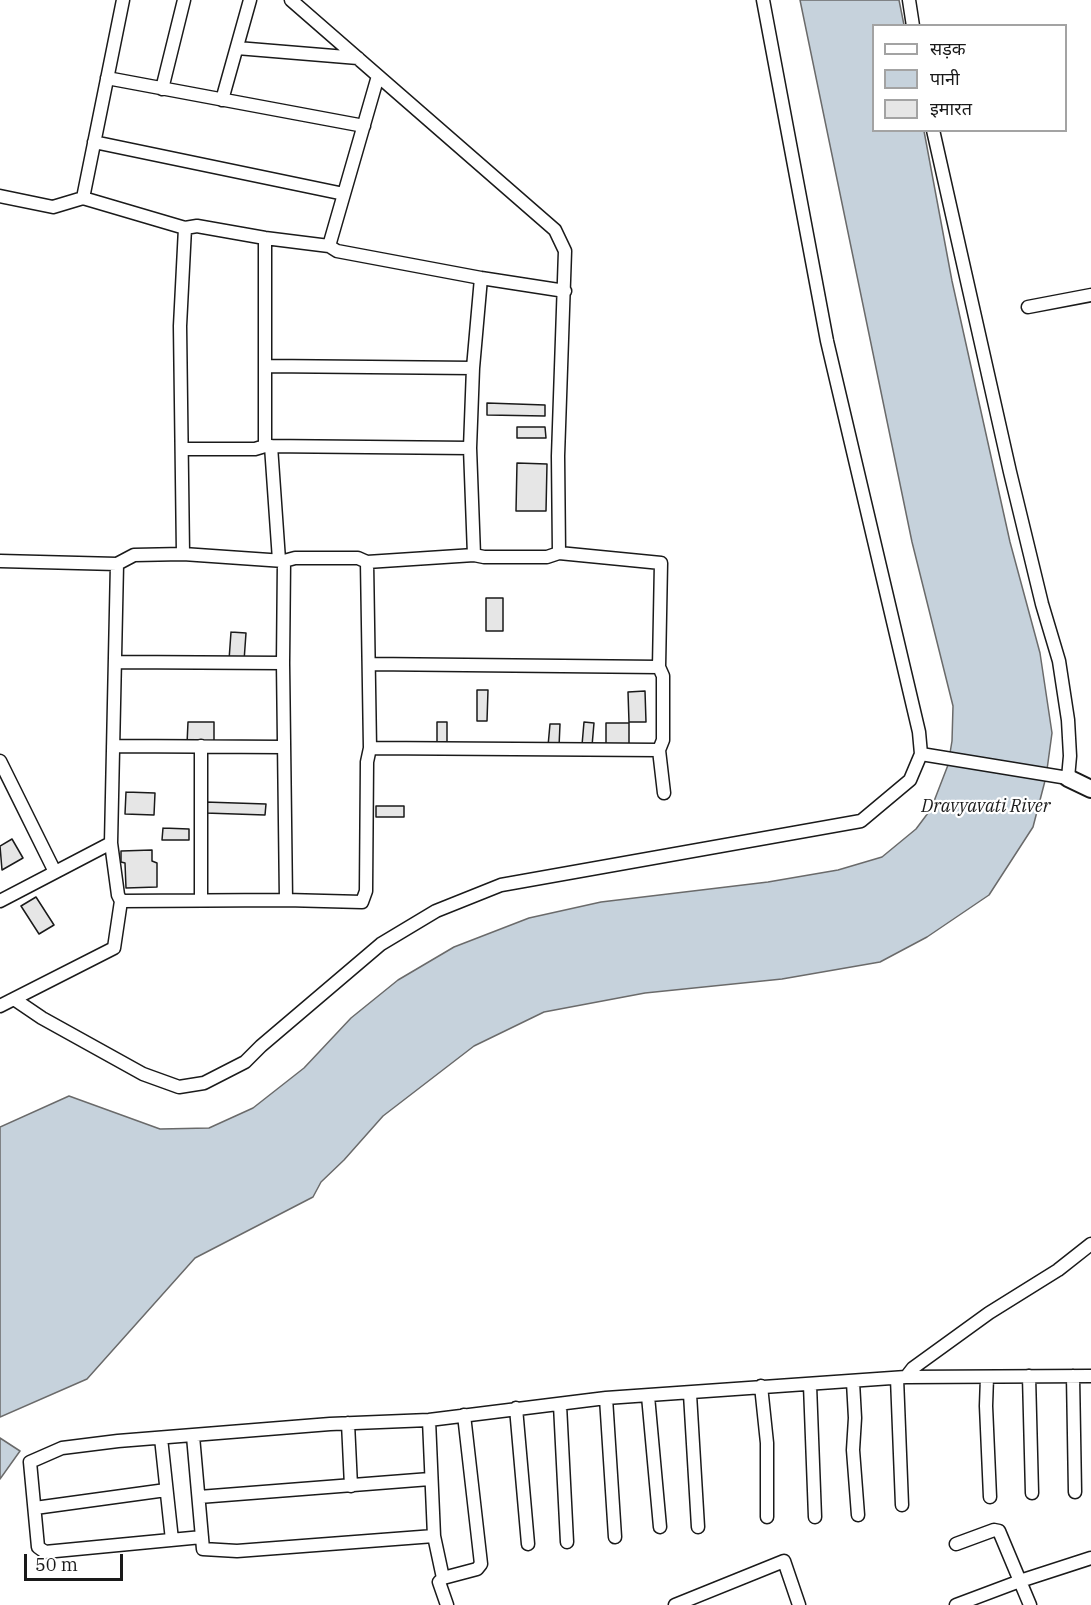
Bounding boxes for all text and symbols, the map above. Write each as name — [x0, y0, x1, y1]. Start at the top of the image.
legend — [872, 24, 1067, 132]
text: सड़क — [930, 37, 966, 60]
text: पानी — [930, 67, 960, 90]
text: इमारत — [930, 97, 972, 120]
water label: Dravyavati River — [921, 796, 1051, 818]
scale bar — [27, 1542, 126, 1580]
text: 50 m — [35, 1553, 78, 1576]

